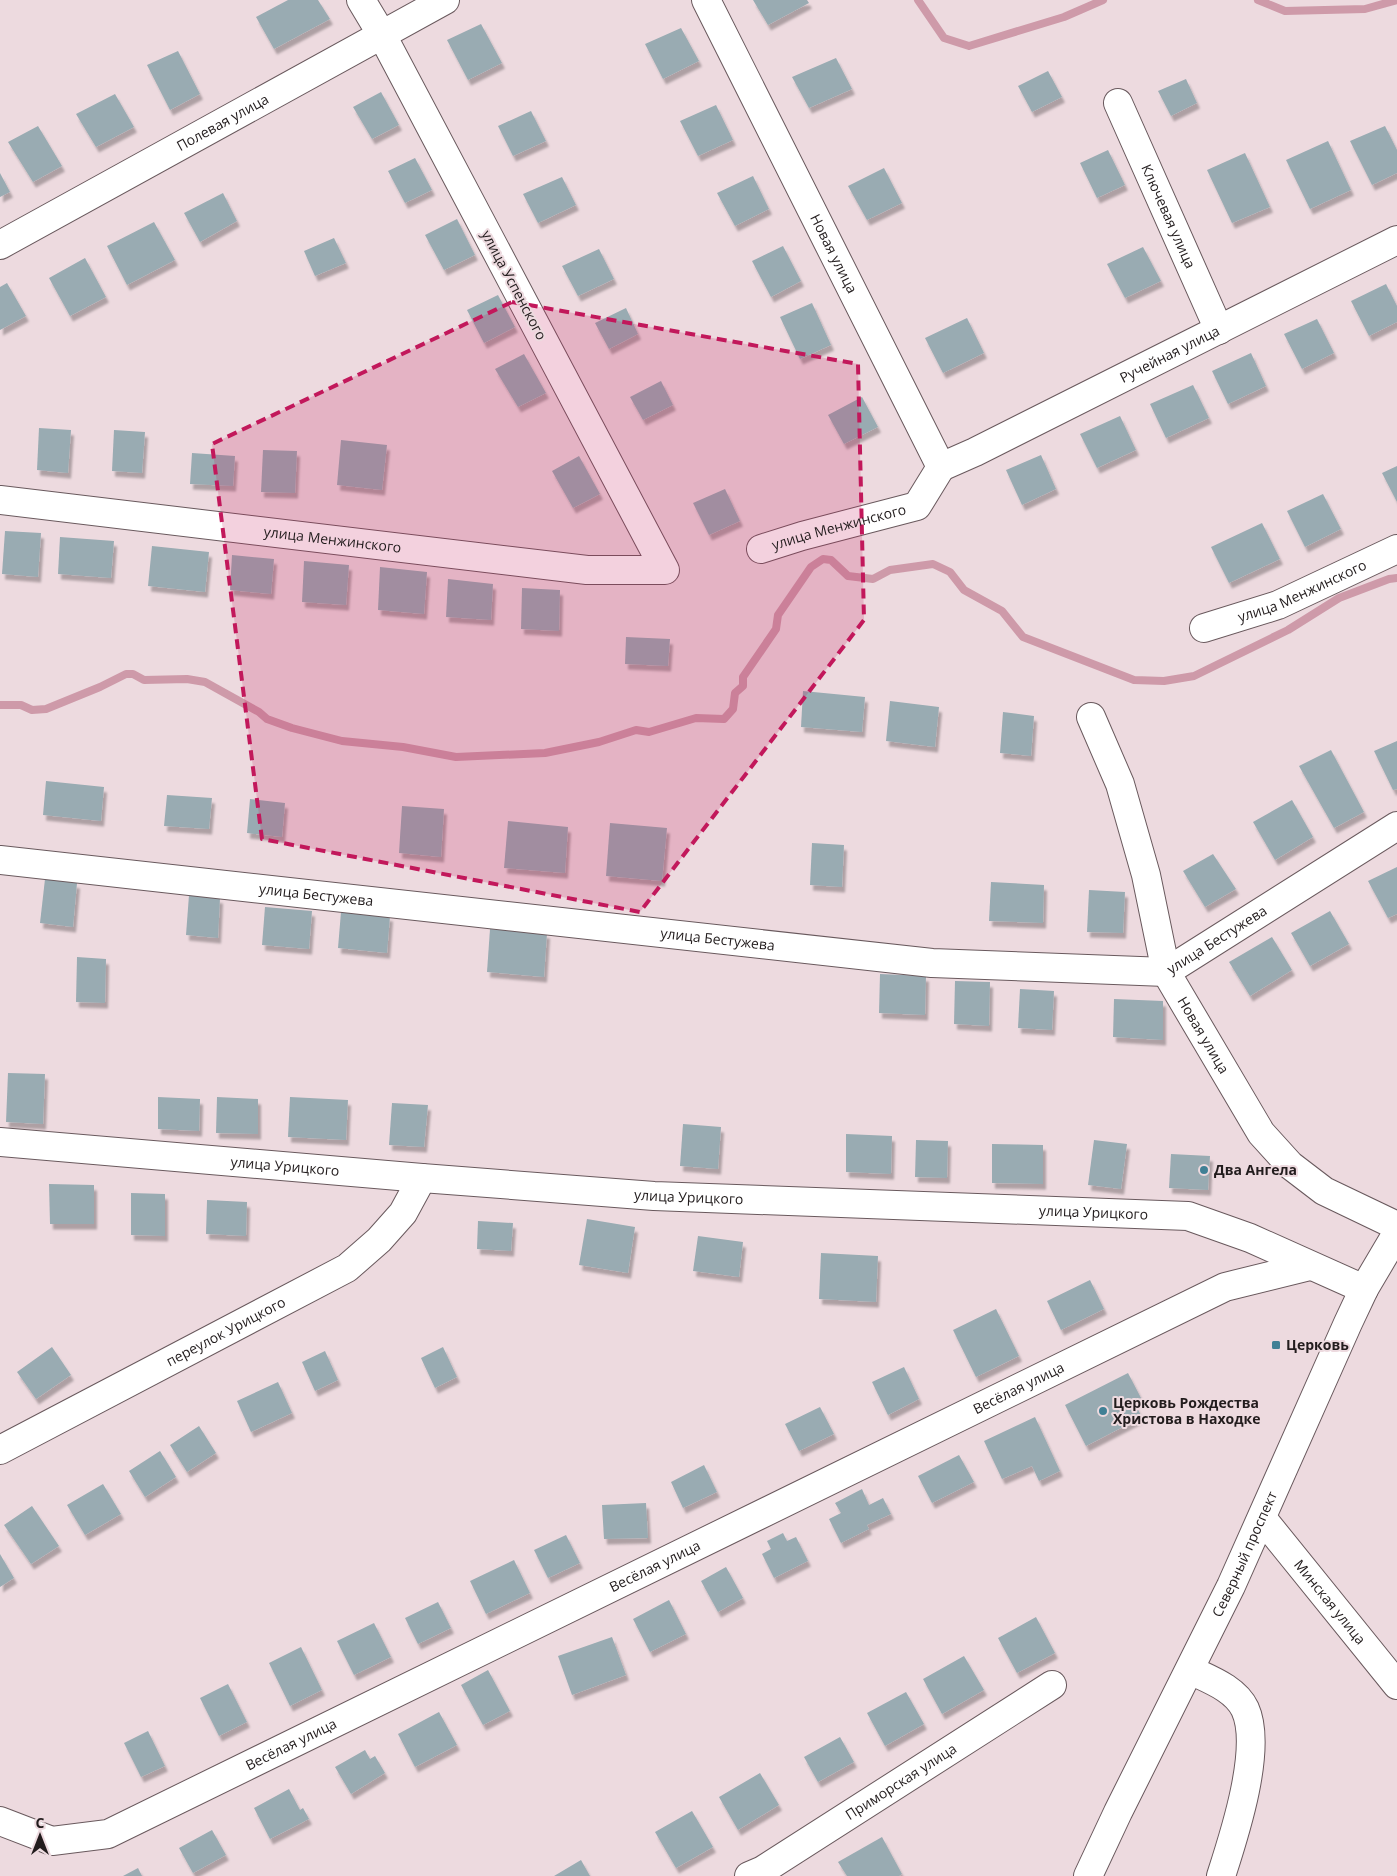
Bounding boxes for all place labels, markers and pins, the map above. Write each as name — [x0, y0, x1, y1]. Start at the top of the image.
place label: Два Ангела — [1214, 1160, 1297, 1179]
marker: Два Ангела — [1198, 1164, 1210, 1176]
place label: Церковь — [1286, 1335, 1349, 1354]
marker: Церковь — [1270, 1339, 1282, 1351]
place label: Церковь Рождества Христова в Находке — [1113, 1393, 1260, 1428]
marker: Церковь Рождества Христова в Находке — [1097, 1405, 1109, 1417]

